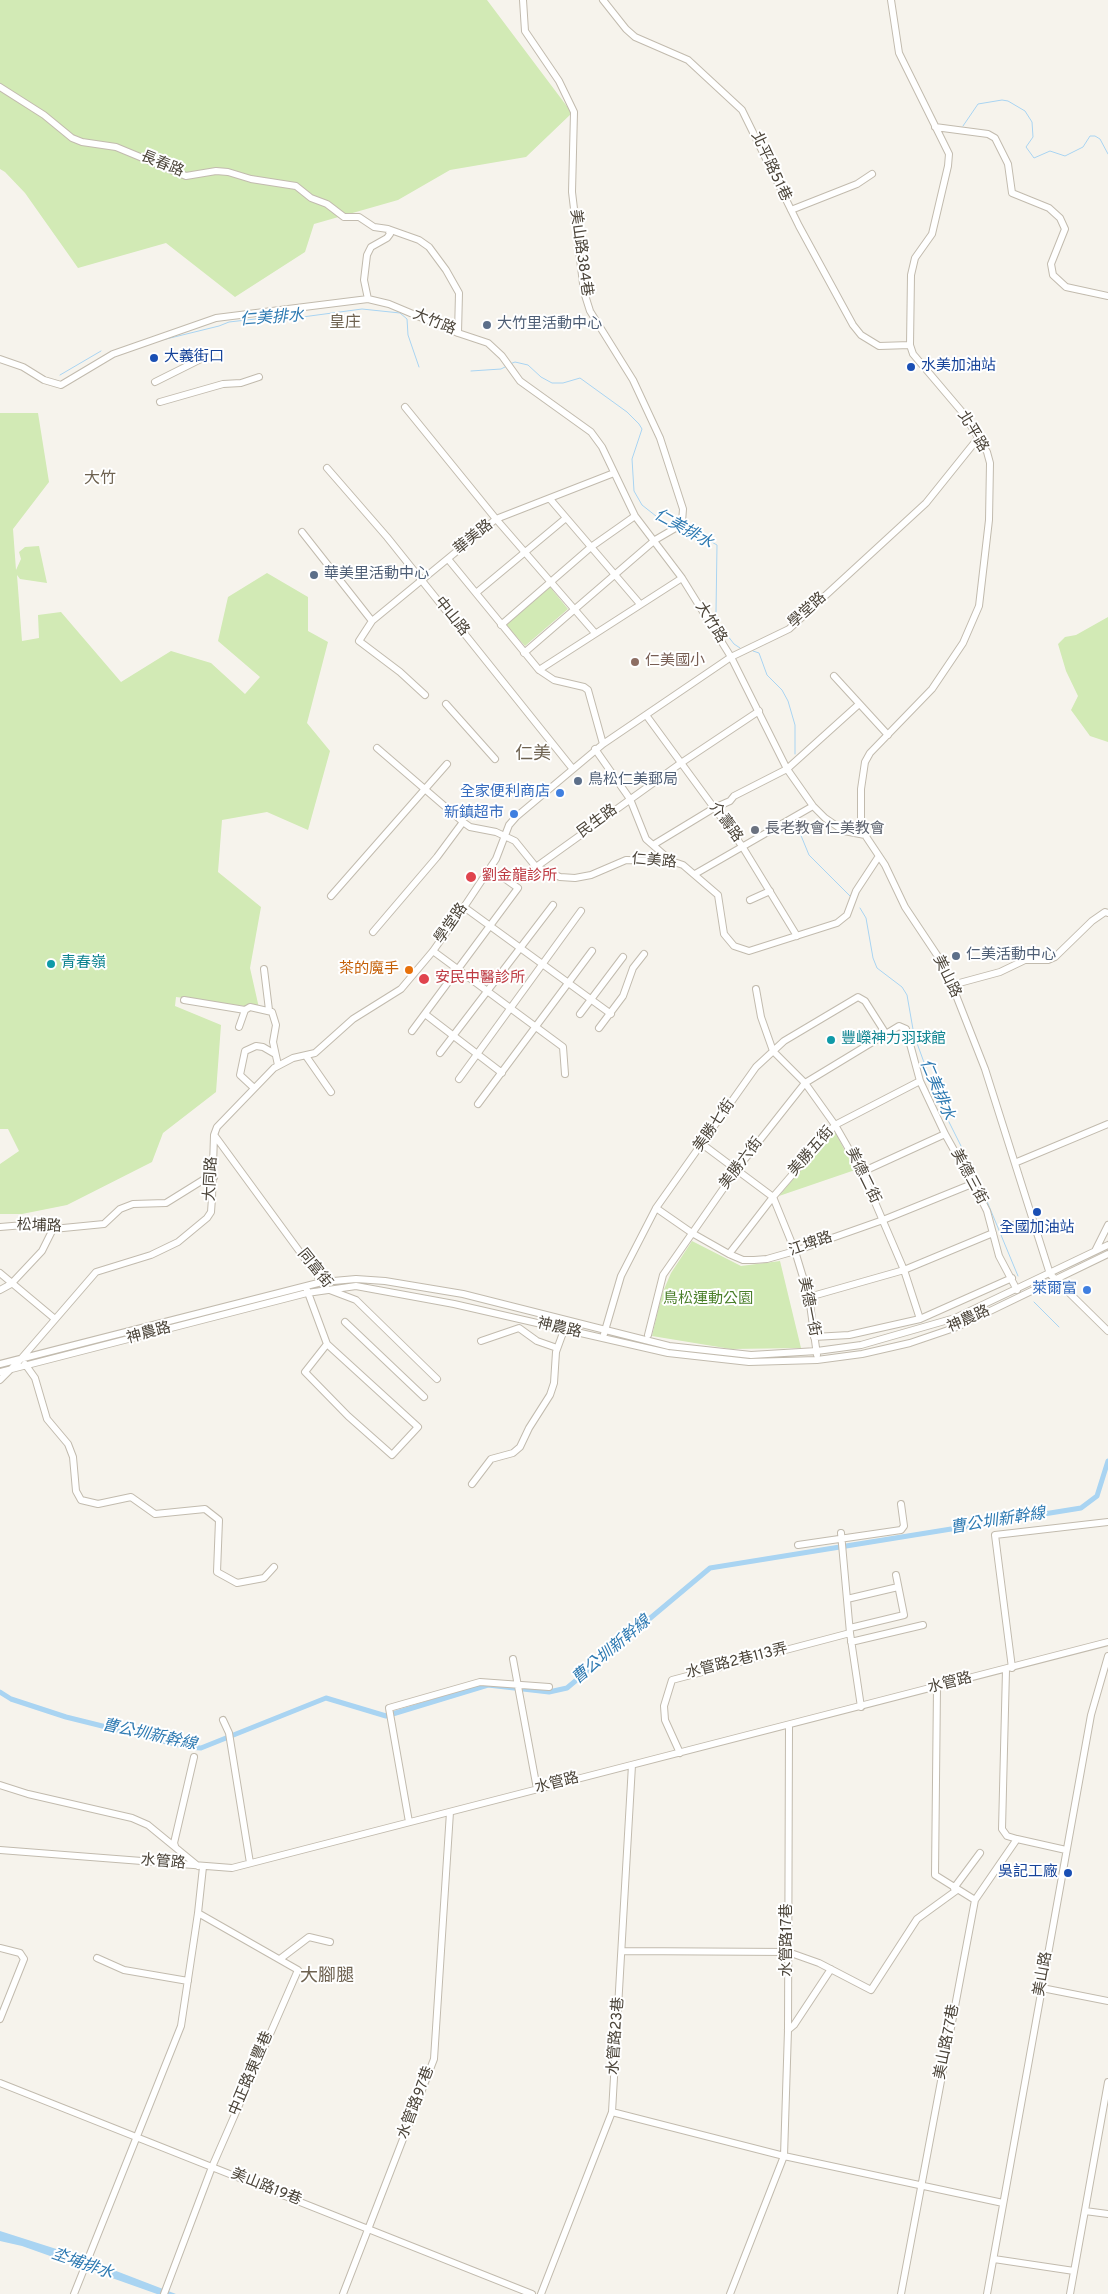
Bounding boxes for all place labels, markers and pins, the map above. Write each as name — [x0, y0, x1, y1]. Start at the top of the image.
place label: 大竹里活動中心 — [497, 316, 602, 334]
marker: 大竹里活動中心 — [481, 319, 493, 331]
place label: 大義街口 — [164, 349, 224, 367]
marker: 大義街口 — [148, 352, 160, 364]
place label: 水美加油站 — [921, 358, 996, 376]
marker: 水美加油站 — [905, 361, 917, 373]
place label: 華美里活動中心 — [324, 566, 429, 584]
marker: 華美里活動中心 — [308, 569, 320, 581]
place label: 仁美國小 — [645, 653, 705, 671]
marker: 仁美國小 — [629, 656, 641, 668]
place label: 鳥松仁美郵局 — [588, 772, 678, 790]
marker: 鳥松仁美郵局 — [572, 775, 584, 787]
place label: 全家便利商店 — [460, 784, 550, 802]
marker: 全家便利商店 — [554, 787, 566, 799]
place label: 新鎮超市 — [444, 805, 504, 823]
marker: 新鎮超市 — [508, 808, 520, 820]
place label: 長老教會仁美教會 — [765, 821, 885, 839]
marker: 長老教會仁美教會 — [749, 824, 761, 836]
place label: 劉金龍診所 — [482, 868, 557, 886]
marker: 劉金龍診所 — [464, 870, 478, 884]
place label: 仁美活動中心 — [966, 947, 1056, 965]
marker: 仁美活動中心 — [950, 950, 962, 962]
place label: 青春嶺 — [61, 955, 106, 973]
marker: 青春嶺 — [45, 958, 57, 970]
place label: 茶的魔手 — [339, 961, 399, 979]
marker: 茶的魔手 — [403, 964, 415, 976]
place label: 安民中醫診所 — [435, 970, 525, 988]
marker: 安民中醫診所 — [417, 972, 431, 986]
place label: 豐嶸神力羽球館 — [841, 1031, 946, 1049]
marker: 豐嶸神力羽球館 — [825, 1034, 837, 1046]
marker: 全國加油站 — [1031, 1206, 1043, 1218]
place label: 全國加油站 — [1000, 1220, 1074, 1238]
place label: 萊爾富 — [1032, 1281, 1077, 1299]
marker: 萊爾富 — [1081, 1284, 1093, 1296]
place label: 吳記工廠 — [998, 1864, 1058, 1882]
marker: 吳記工廠 — [1062, 1867, 1074, 1879]

